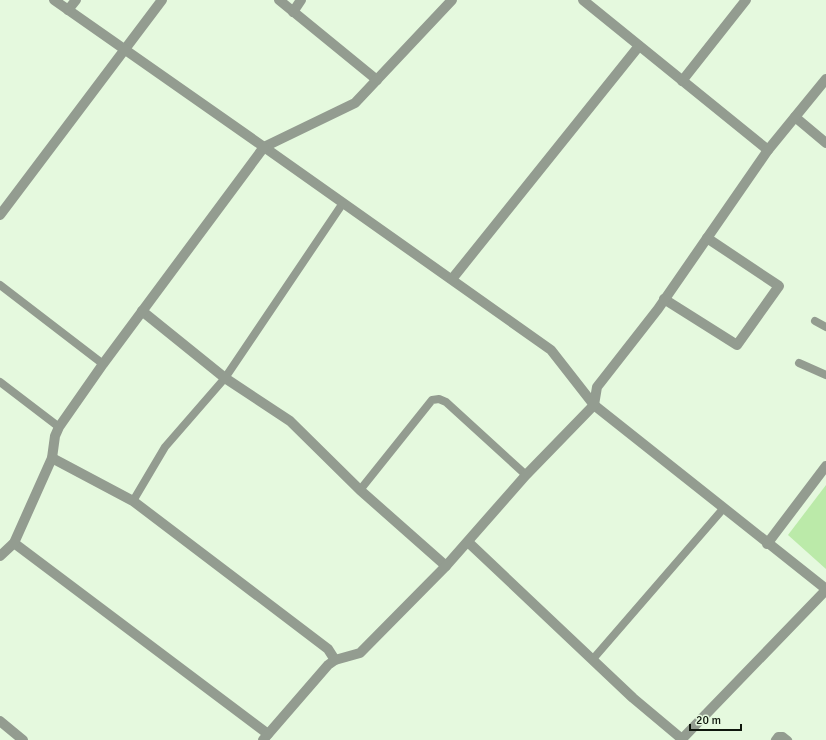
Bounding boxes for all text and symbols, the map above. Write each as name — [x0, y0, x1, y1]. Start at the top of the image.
scale bar — [690, 706, 741, 732]
text: 20 m — [696, 713, 721, 728]

